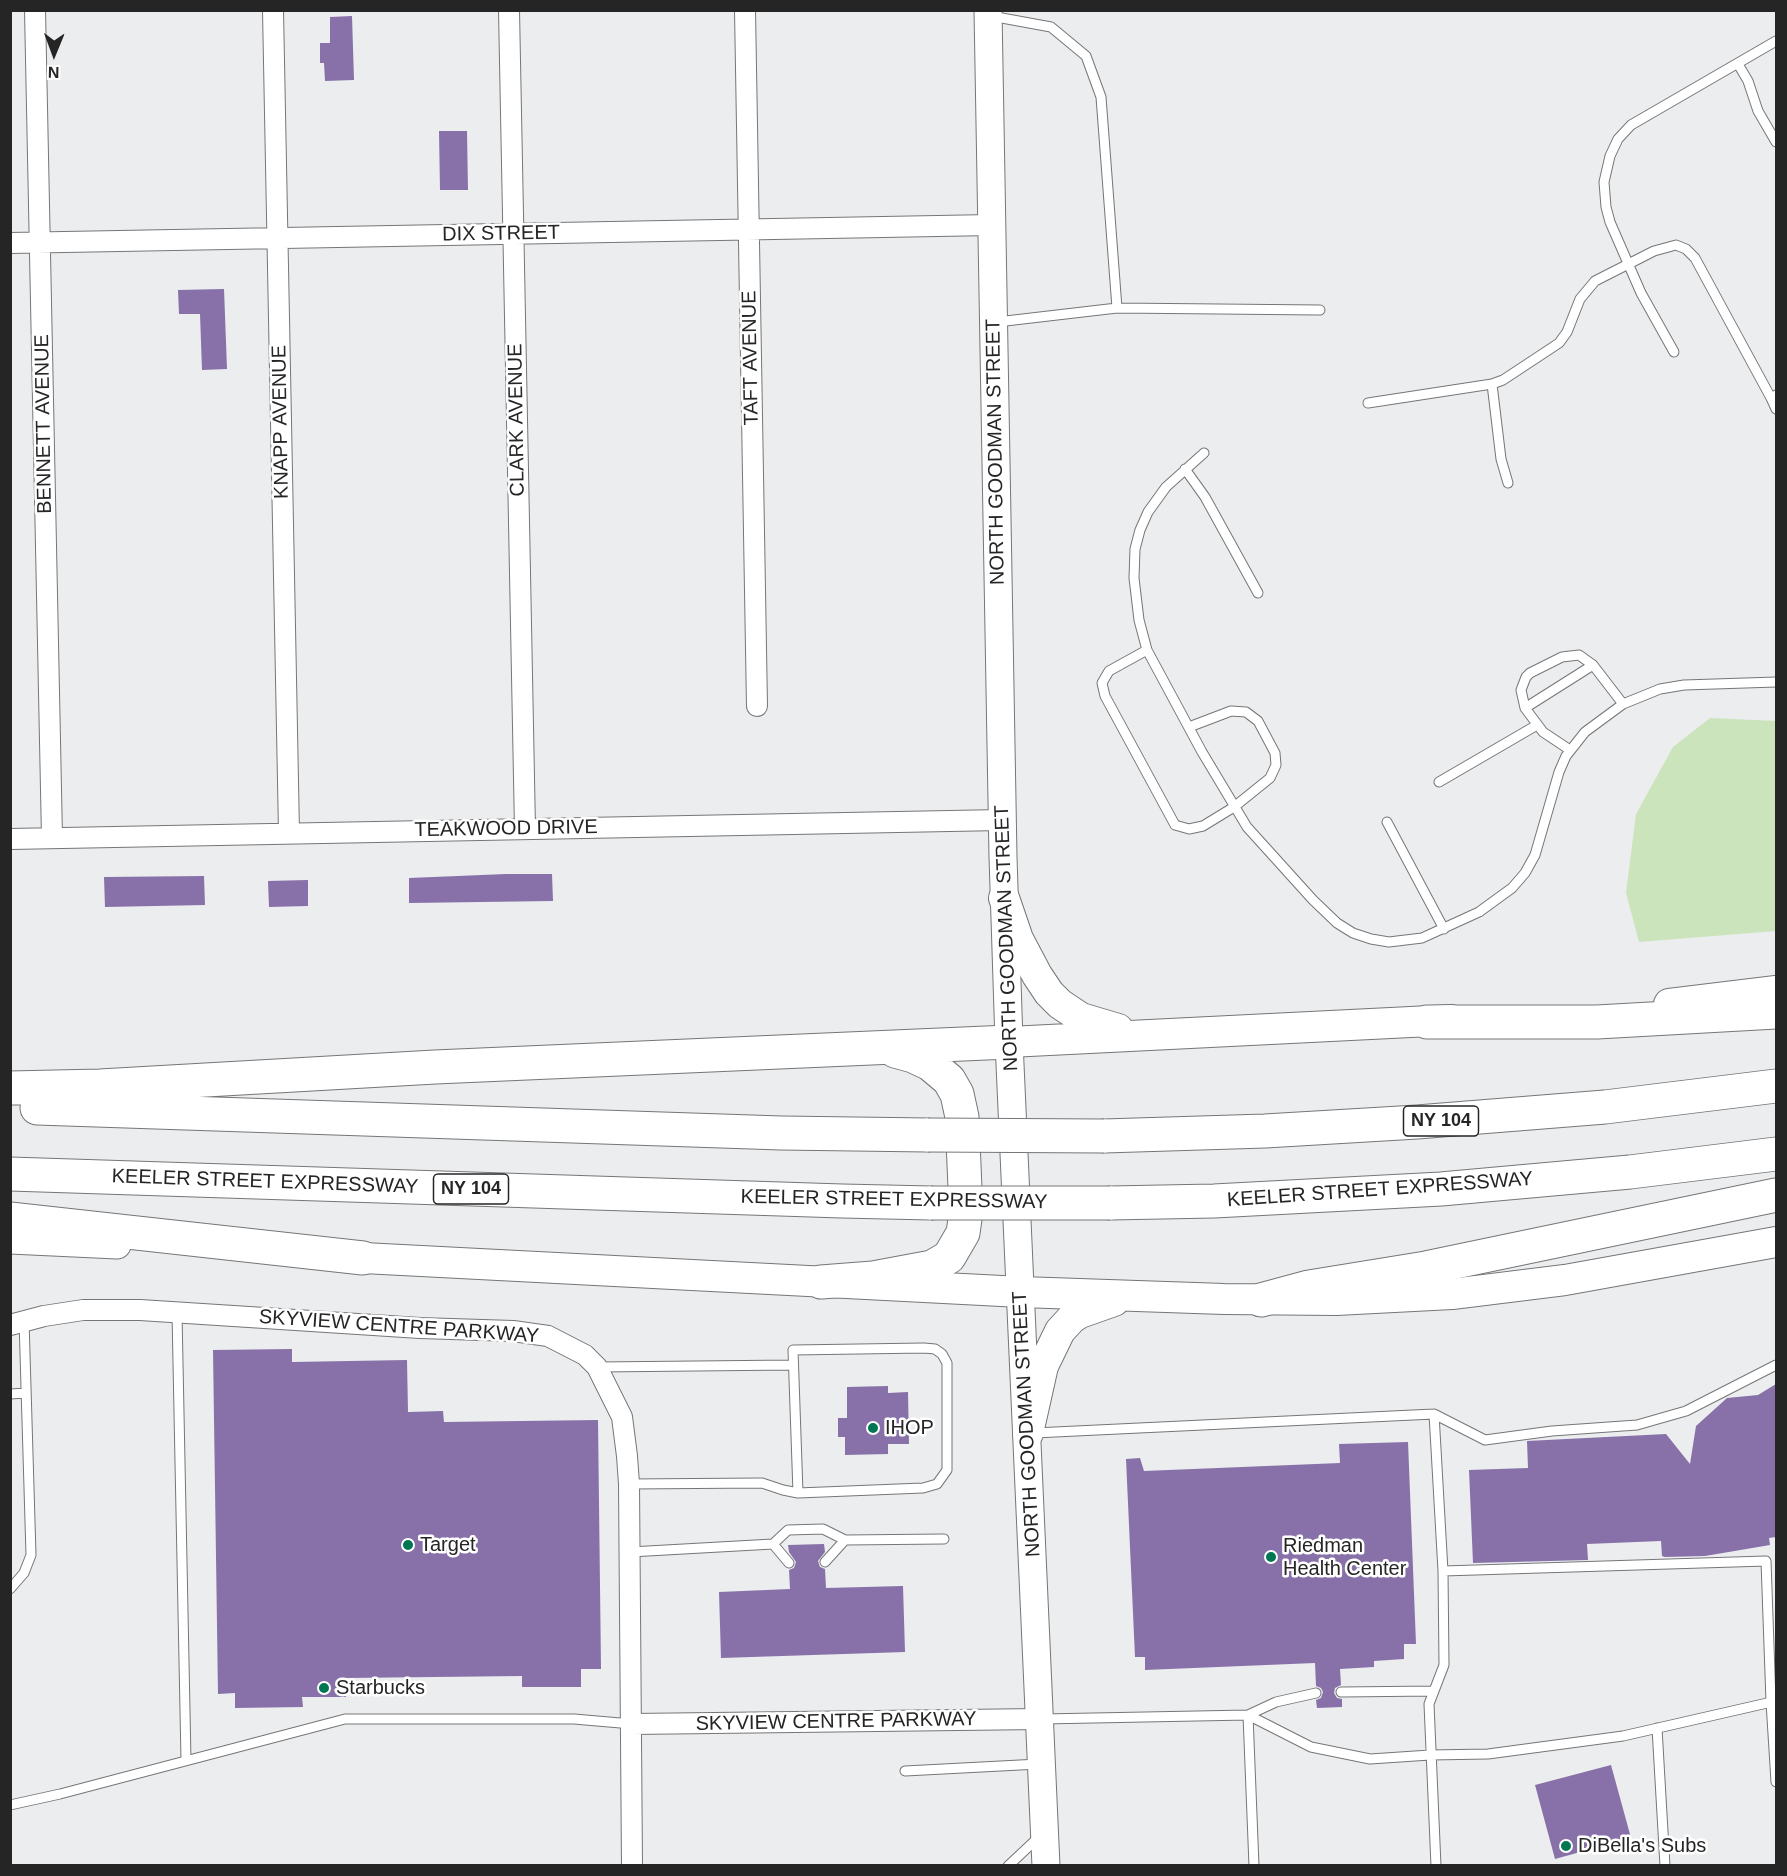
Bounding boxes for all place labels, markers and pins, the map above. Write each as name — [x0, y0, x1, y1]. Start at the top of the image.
place label: IHOP — [885, 1416, 934, 1440]
marker: IHOP — [866, 1421, 880, 1435]
place label: Target — [420, 1533, 476, 1557]
place label: Riedman Health Center — [1283, 1534, 1406, 1581]
marker: Target — [401, 1538, 415, 1552]
marker: Riedman Health Center — [1264, 1550, 1278, 1564]
place label: Starbucks — [336, 1676, 425, 1700]
marker: Starbucks — [317, 1681, 331, 1695]
place label: DiBella's Subs — [1578, 1834, 1706, 1858]
marker: DiBella's Subs — [1559, 1839, 1573, 1853]

